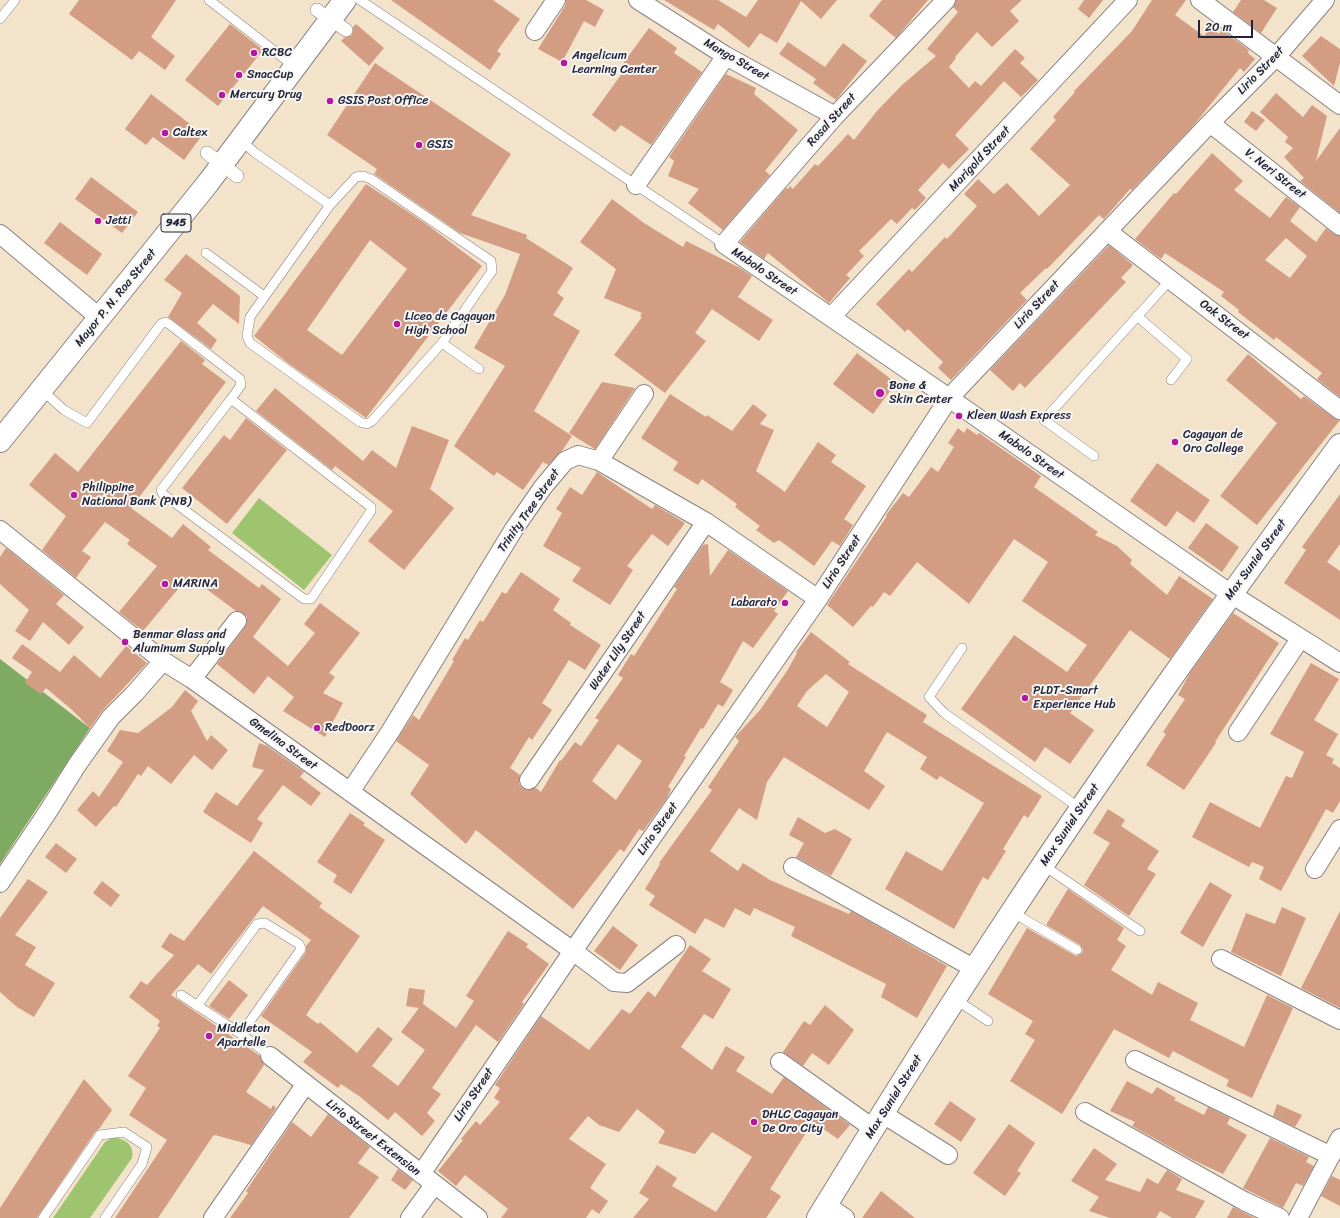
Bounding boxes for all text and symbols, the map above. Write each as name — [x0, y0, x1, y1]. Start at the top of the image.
scale bar — [1200, 12, 1255, 38]
text: 20 m — [1205, 16, 1232, 38]
street label: Mango Street — [701, 36, 771, 84]
street label: Lirio Street — [1235, 44, 1287, 98]
place label: RCBC — [262, 46, 292, 60]
marker: RCBC — [249, 48, 259, 58]
place label: Angelicum Learning Center — [572, 49, 657, 77]
marker: Angelicum Learning Center — [559, 58, 569, 68]
place label: SnacCup — [247, 68, 293, 82]
marker: SnacCup — [234, 70, 244, 80]
place label: Mercury Drug — [230, 88, 302, 102]
marker: Mercury Drug — [217, 90, 227, 100]
street label: Rosal Street — [804, 91, 860, 149]
place label: GSIS Post Office — [338, 94, 428, 108]
marker: GSIS Post Office — [325, 96, 335, 106]
street label: Marigold Street — [946, 123, 1014, 195]
place label: Caltex — [173, 126, 207, 140]
marker: Caltex — [160, 128, 170, 138]
place label: GSIS — [427, 138, 453, 152]
marker: GSIS — [414, 140, 424, 150]
street label: V. Neri Street — [1242, 146, 1308, 202]
place label: Jetti — [106, 214, 131, 228]
road number: 945 — [161, 214, 191, 232]
marker: Jetti — [93, 216, 103, 226]
street label: Mabolo Street — [729, 245, 799, 299]
street label: Mayor P. N. Roa Street — [72, 246, 160, 350]
street label: Lirio Street — [1011, 278, 1063, 332]
street label: Oak Street — [1196, 297, 1252, 343]
place label: Liceo de Cagayan High School — [405, 310, 495, 338]
marker: Liceo de Cagayan High School — [392, 319, 402, 329]
place label: Bone & Skin Center — [889, 379, 952, 407]
marker: Bone & Skin Center — [874, 387, 886, 399]
place label: Kleen Wash Express — [967, 409, 1071, 423]
marker: Kleen Wash Express — [954, 411, 964, 421]
street label: Mabolo Street — [996, 427, 1066, 483]
place label: Cagayan de Oro College — [1183, 428, 1243, 456]
marker: Cagayan de Oro College — [1170, 437, 1180, 447]
street label: Trinity Tree Street — [495, 466, 563, 556]
place label: Philippine National Bank (PNB) — [82, 481, 191, 509]
marker: Philippine National Bank (PNB) — [69, 490, 79, 500]
street label: Max Suniel Street — [1222, 517, 1290, 603]
street label: Lirio Street — [819, 532, 865, 592]
place label: MARINA — [173, 577, 218, 591]
marker: MARINA — [160, 579, 170, 589]
place label: Labarato — [731, 596, 777, 610]
marker: Labarato — [780, 598, 790, 608]
street label: Water Lily Street — [587, 609, 649, 693]
place label: Benmar Glass and Aluminum Supply — [133, 628, 226, 656]
marker: Benmar Glass and Aluminum Supply — [120, 637, 130, 647]
place label: PLDT-Smart Experience Hub — [1033, 684, 1116, 712]
marker: PLDT-Smart Experience Hub — [1020, 693, 1030, 703]
street label: Gmelina Street — [246, 715, 320, 773]
place label: RedDoorz — [325, 721, 375, 735]
marker: RedDoorz — [312, 723, 322, 733]
street label: Max Suniel Street — [1037, 781, 1103, 869]
street label: Lirio Street — [635, 800, 681, 858]
place label: Middleton Apartelle — [217, 1022, 270, 1050]
marker: Middleton Apartelle — [204, 1031, 214, 1041]
street label: Max Suniel Street — [862, 1052, 926, 1142]
street label: Lirio Street — [451, 1066, 497, 1124]
street label: Lirio Street Extension — [323, 1097, 423, 1179]
place label: DHLC Cagayan De Oro City — [762, 1108, 838, 1136]
marker: DHLC Cagayan De Oro City — [749, 1117, 759, 1127]

